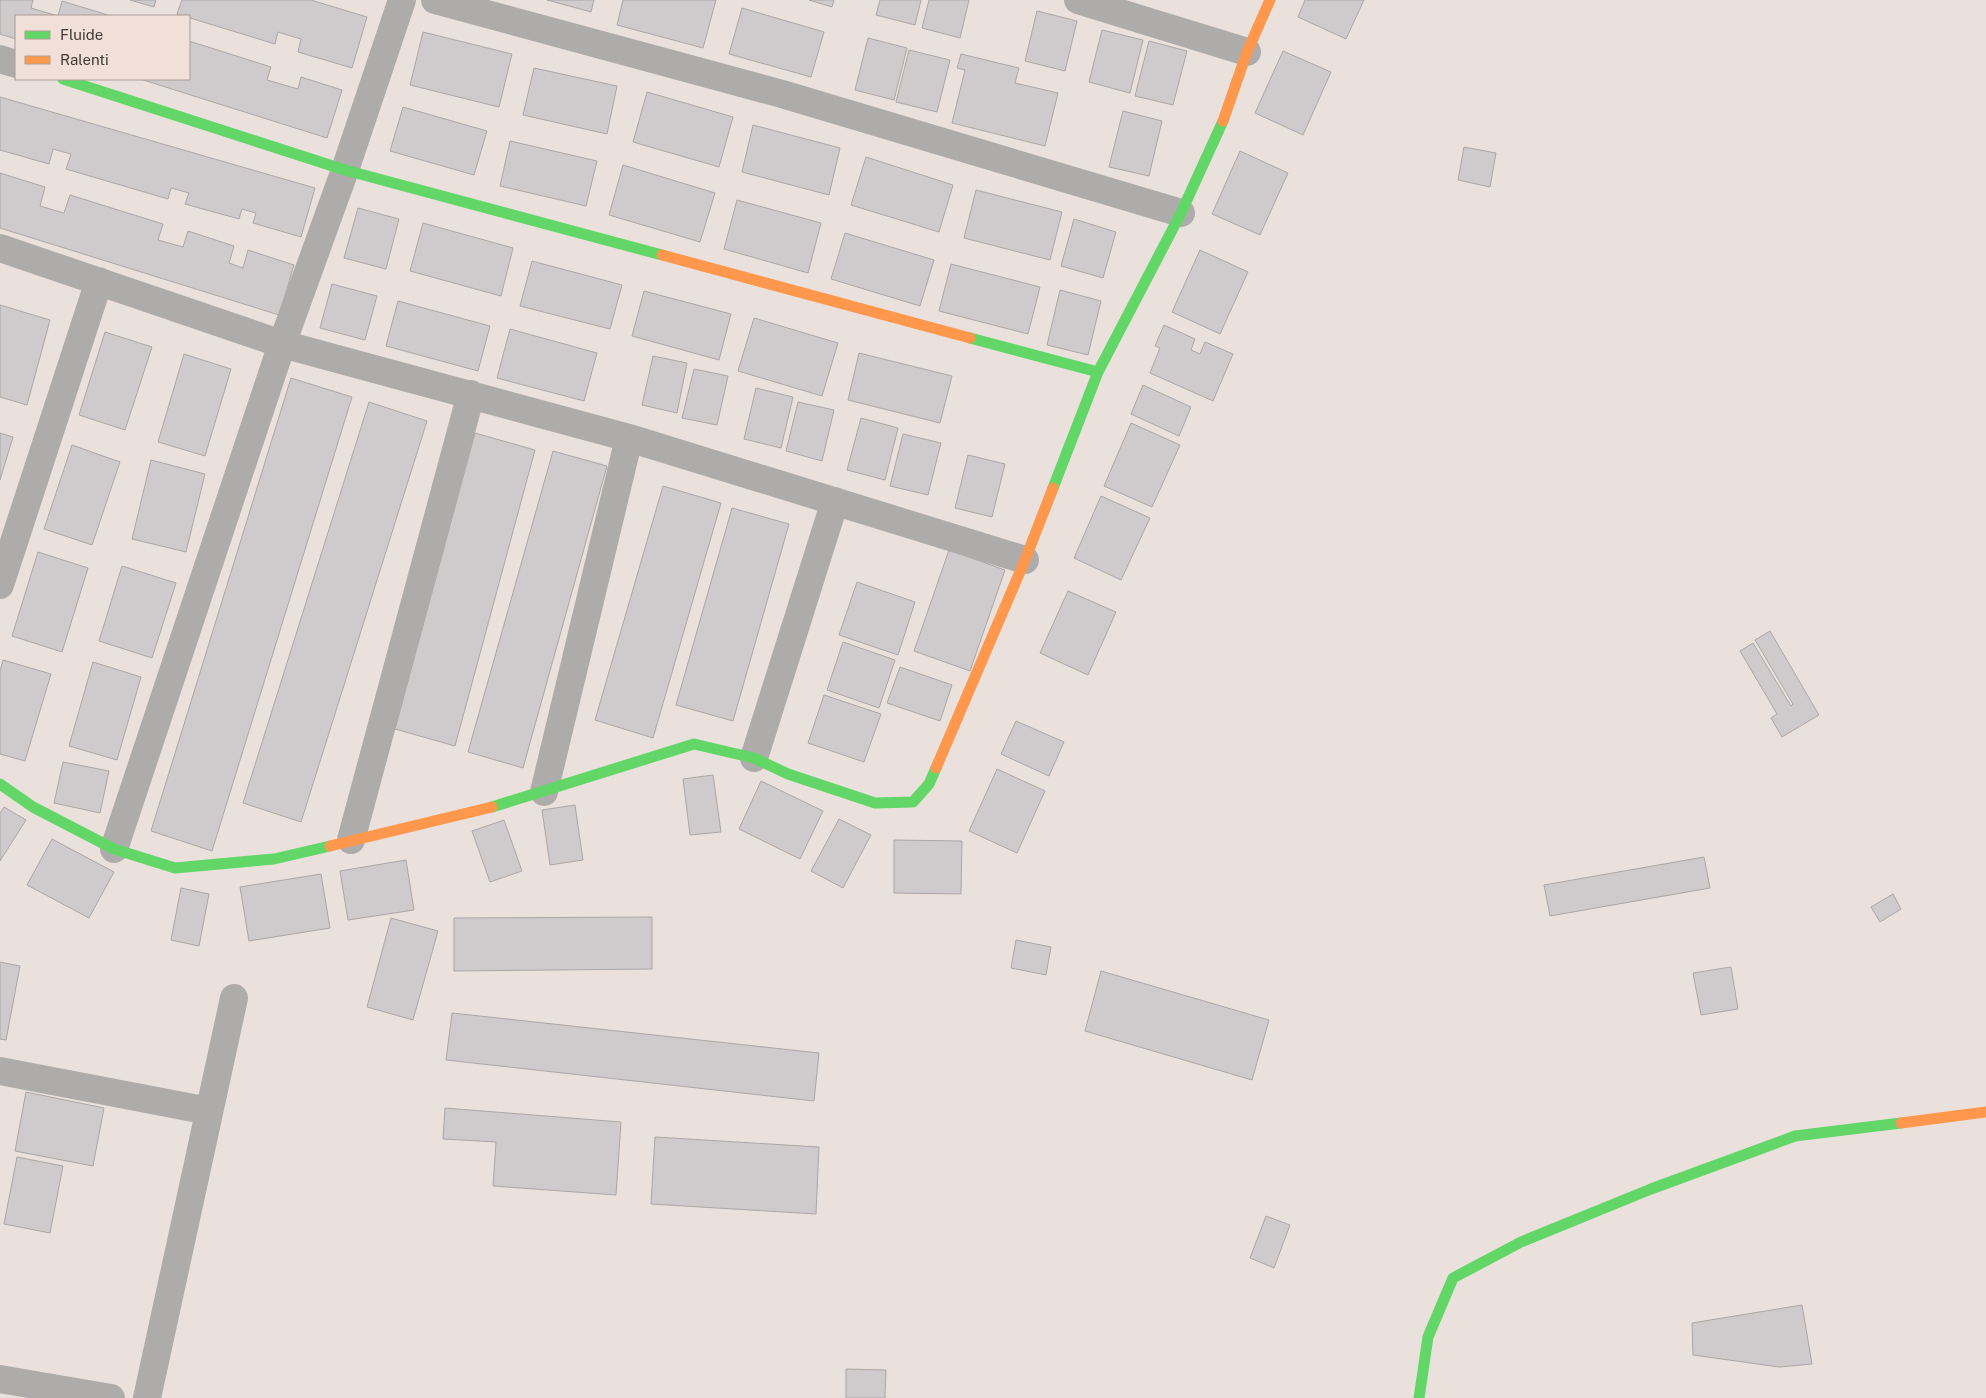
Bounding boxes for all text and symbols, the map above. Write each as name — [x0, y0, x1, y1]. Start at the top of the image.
legend — [15, 15, 190, 80]
text: Fluide — [60, 26, 103, 43]
text: Ralenti — [60, 51, 109, 68]

